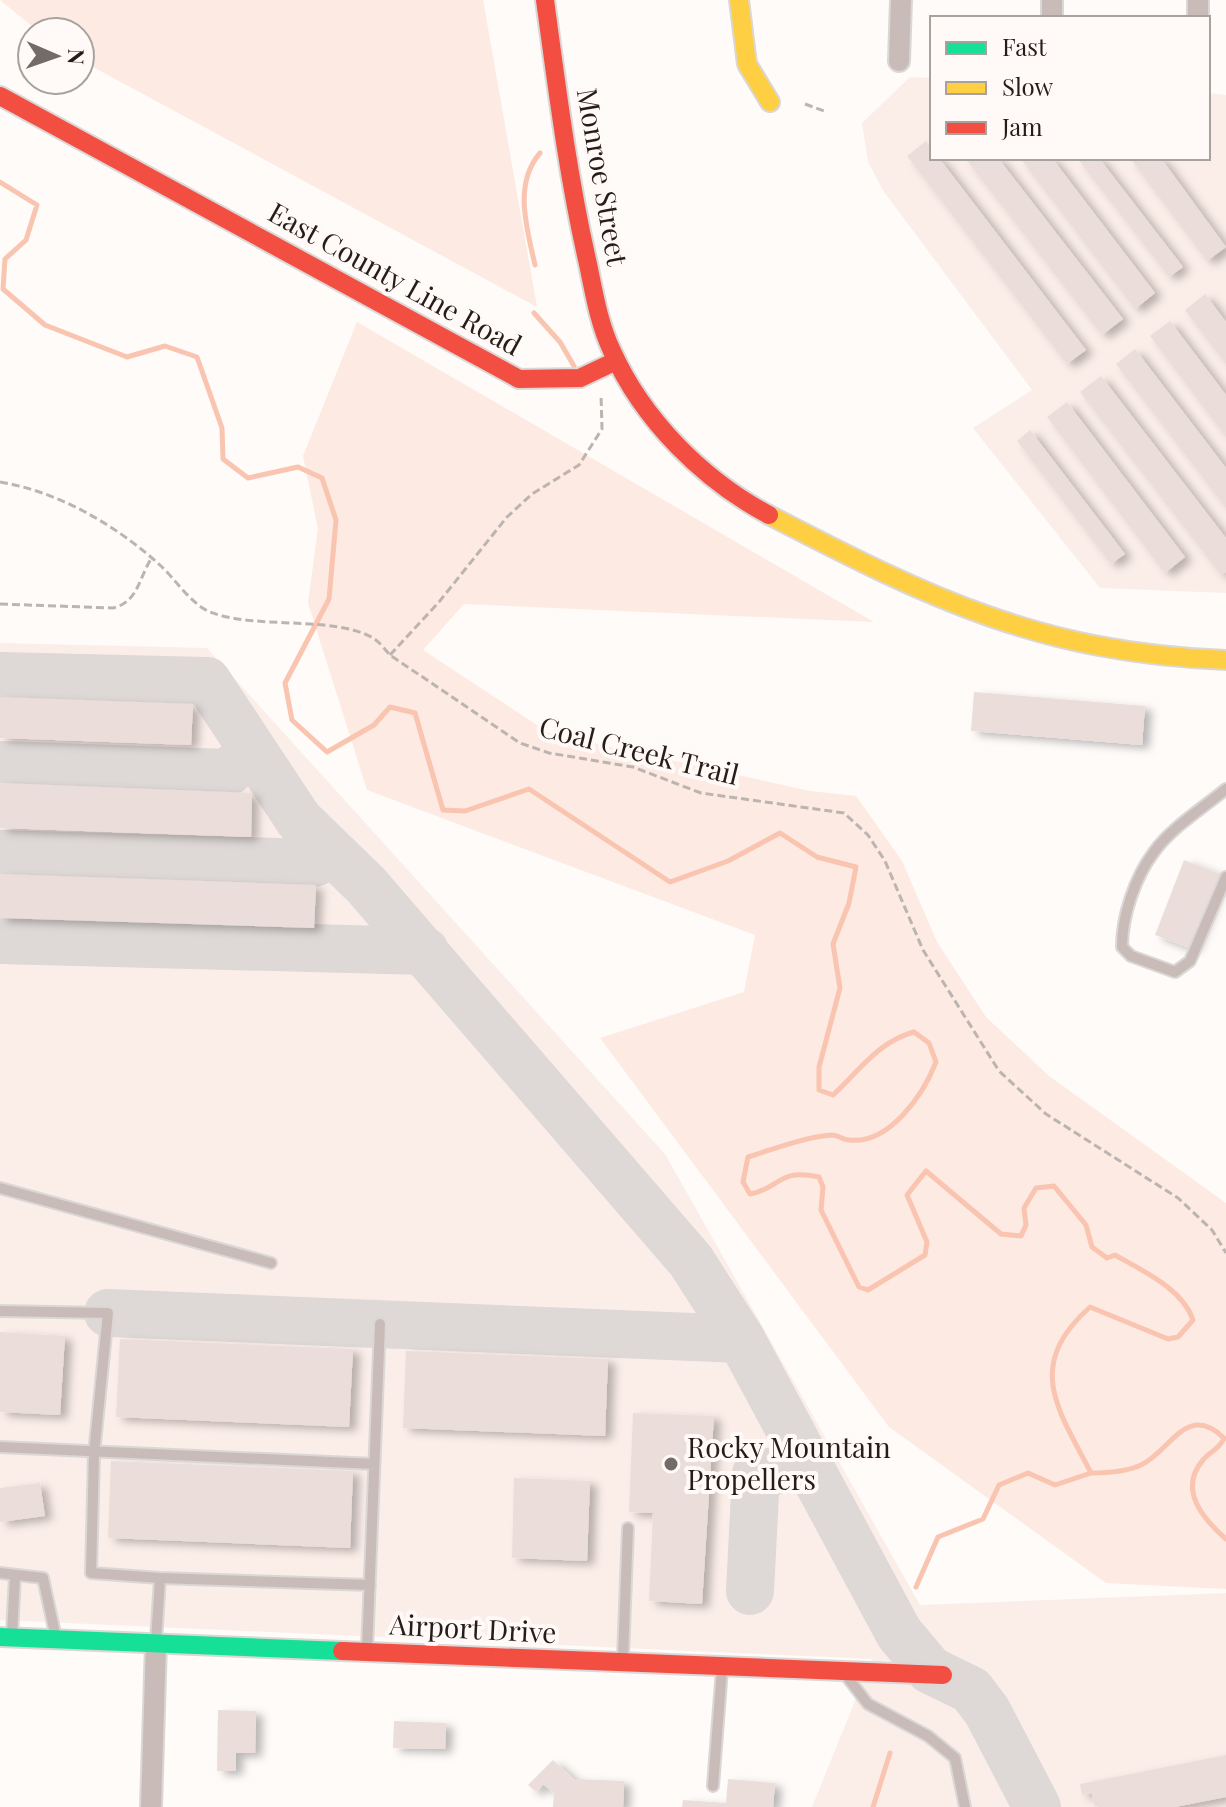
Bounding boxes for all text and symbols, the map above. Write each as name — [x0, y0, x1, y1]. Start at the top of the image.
north arrow — [16, 16, 96, 96]
legend — [930, 16, 1210, 160]
text: Fast — [1002, 30, 1047, 62]
text: N — [62, 48, 92, 65]
text: Slow — [1002, 70, 1054, 102]
street label: Monroe Street — [570, 85, 637, 269]
text: Jam — [1001, 110, 1043, 142]
street label: East County Line Road — [263, 193, 529, 363]
street label: Coal Creek Trail — [536, 707, 743, 792]
place label: Rocky Mountain Propellers — [687, 1428, 891, 1497]
marker: Rocky Mountain Propellers — [662, 1455, 680, 1473]
street label: Airport Drive — [388, 1605, 558, 1650]

